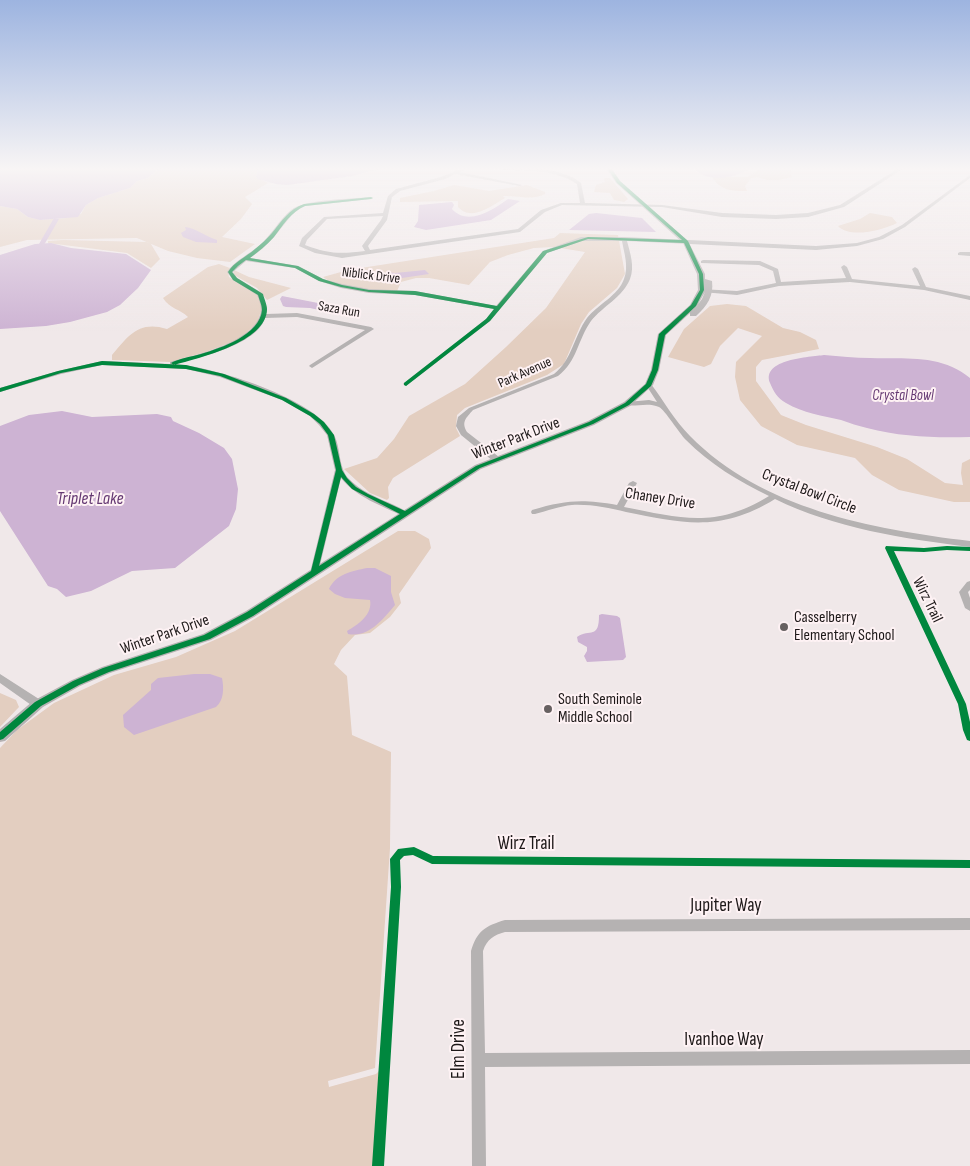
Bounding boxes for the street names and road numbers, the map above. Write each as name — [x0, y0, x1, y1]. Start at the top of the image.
street label: Niblick Drive — [341, 264, 401, 288]
street label: Saza Run — [317, 298, 361, 322]
street label: Park Avenue — [496, 354, 554, 392]
street label: Winter Park Drive — [469, 413, 563, 465]
street label: Crystal Bowl Circle — [759, 465, 859, 519]
street label: Chaney Drive — [624, 484, 696, 514]
street label: Wirz Trail — [908, 574, 946, 626]
street label: Winter Park Drive — [118, 611, 212, 659]
street label: Wirz Trail — [497, 833, 555, 855]
street label: Jupiter Way — [690, 895, 762, 917]
street label: Elm Drive — [448, 1019, 470, 1079]
street label: Ivanhoe Way — [684, 1029, 764, 1051]

